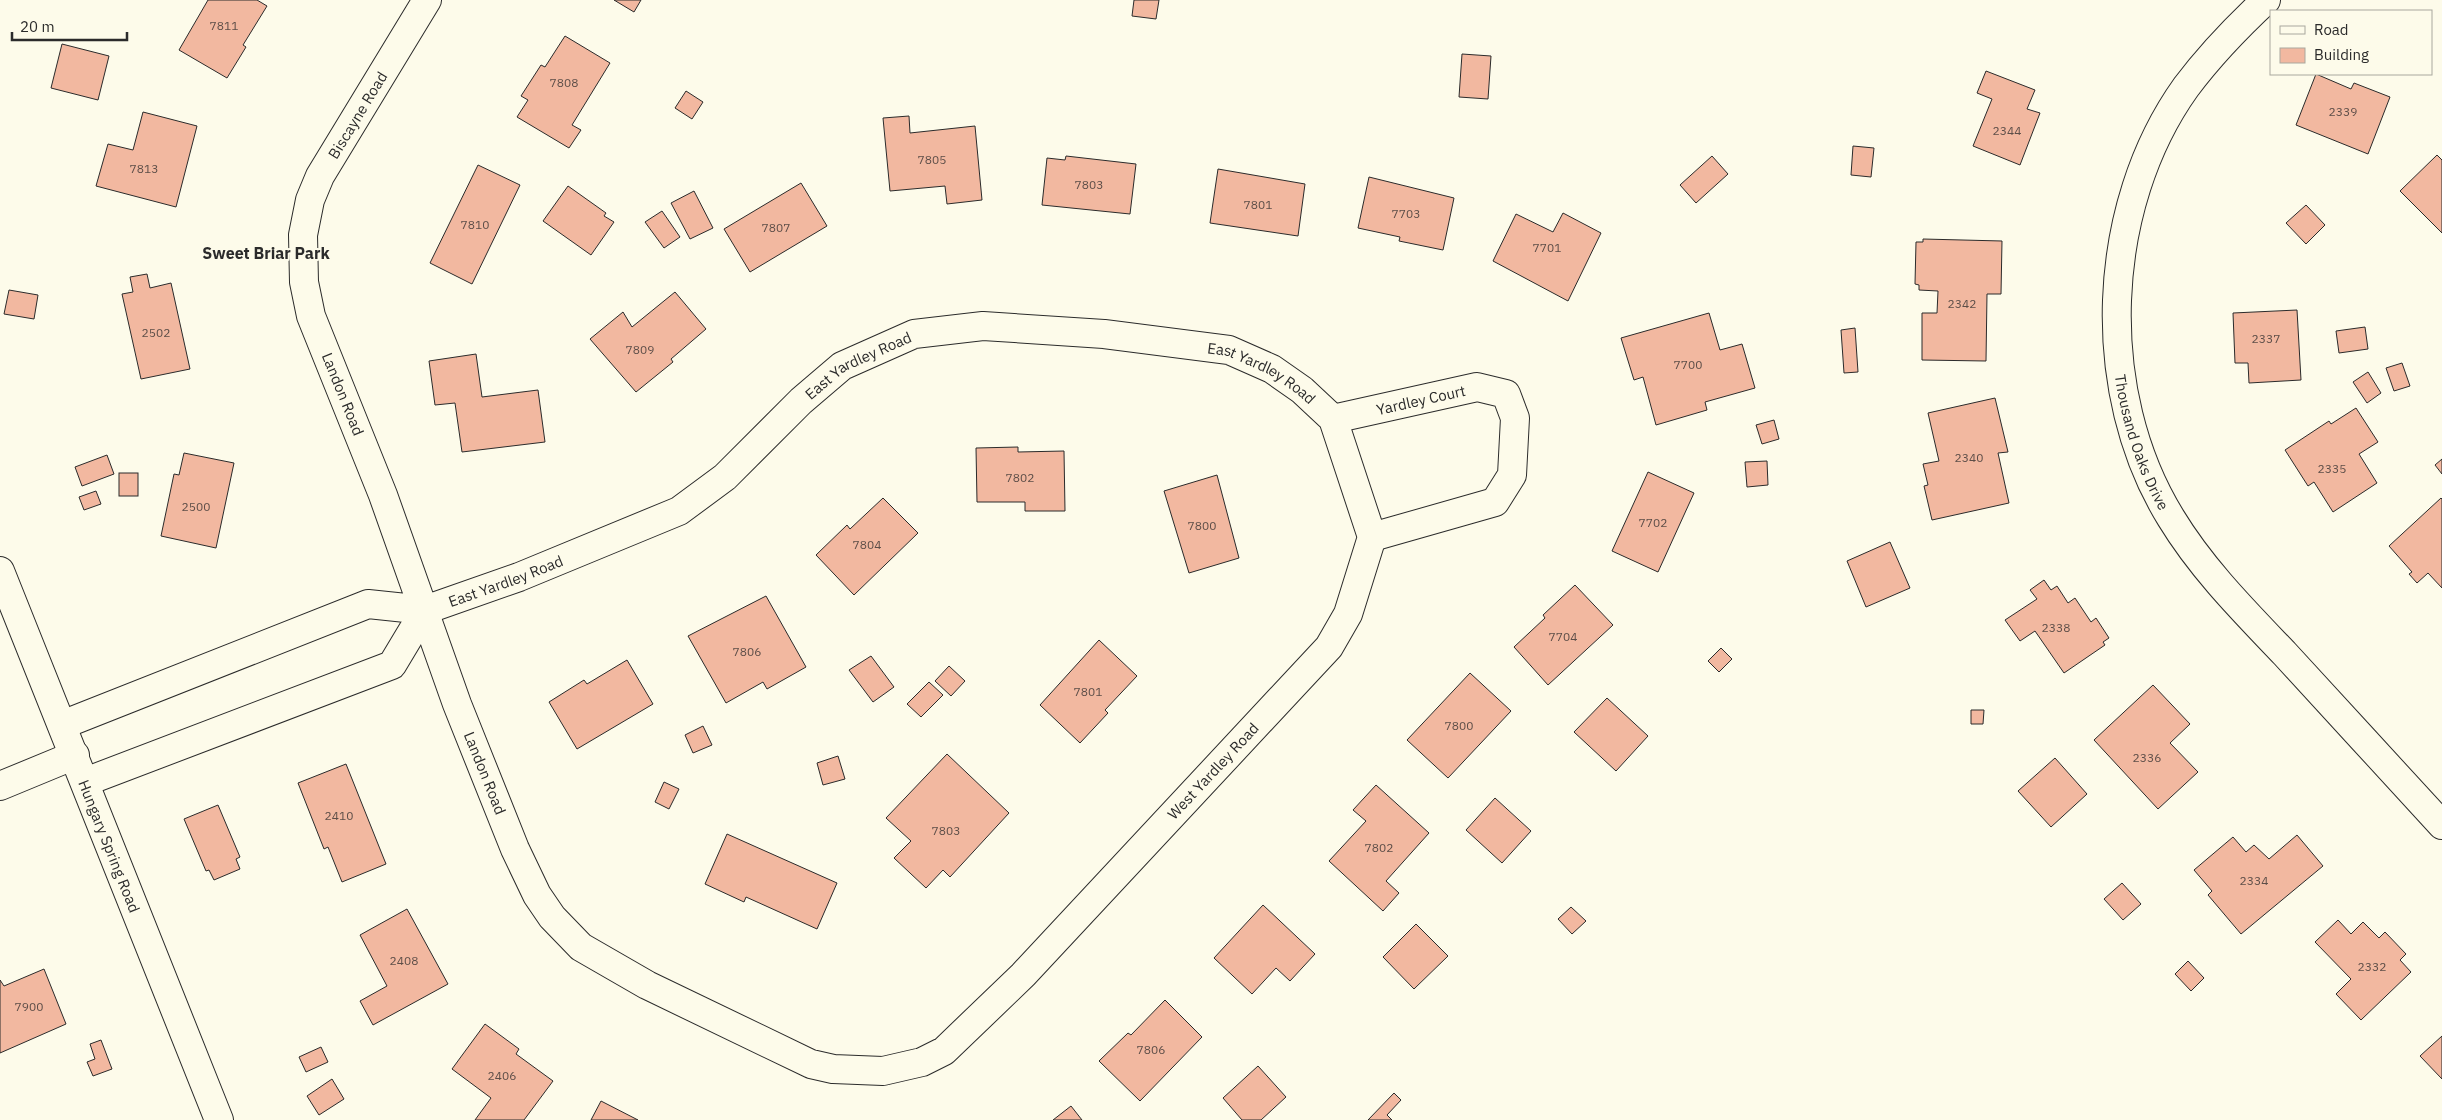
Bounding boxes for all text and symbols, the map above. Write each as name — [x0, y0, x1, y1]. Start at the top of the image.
scale bar — [12, 10, 128, 42]
legend — [2270, 10, 2432, 75]
text: 20 m — [20, 17, 55, 36]
house number: 7811 — [210, 18, 238, 33]
text: Road — [2314, 20, 2349, 39]
text: Building — [2314, 45, 2369, 64]
street label: Biscayne Road — [323, 68, 391, 162]
house number: 7808 — [550, 75, 578, 90]
house number: 2339 — [2329, 104, 2357, 119]
house number: 2344 — [1993, 123, 2021, 138]
house number: 7805 — [918, 152, 946, 167]
house number: 7813 — [130, 161, 158, 176]
house number: 7803 — [1075, 177, 1103, 192]
house number: 7801 — [1244, 197, 1272, 212]
house number: 7703 — [1392, 206, 1420, 221]
house number: 7810 — [461, 217, 489, 232]
house number: 7807 — [762, 220, 790, 235]
house number: 7701 — [1533, 240, 1561, 255]
district label: Sweet Briar Park — [202, 243, 330, 263]
house number: 2342 — [1948, 296, 1976, 311]
house number: 2502 — [142, 325, 170, 340]
street label: East Yardley Road — [801, 327, 914, 403]
house number: 2337 — [2252, 331, 2280, 346]
street label: East Yardley Road — [1206, 338, 1320, 408]
house number: 7809 — [626, 342, 654, 357]
street label: Landon Road — [318, 350, 368, 438]
house number: 7700 — [1674, 357, 1702, 372]
street label: Thousand Oaks Drive — [2111, 373, 2174, 513]
street label: Yardley Court — [1375, 380, 1467, 419]
house number: 2340 — [1955, 450, 1983, 465]
house number: 2335 — [2318, 461, 2346, 476]
house number: 7802 — [1006, 470, 1034, 485]
house number: 2500 — [182, 499, 210, 514]
house number: 7702 — [1639, 515, 1667, 530]
house number: 7800 — [1188, 518, 1216, 533]
house number: 7804 — [853, 537, 881, 552]
street label: East Yardley Road — [446, 551, 566, 611]
house number: 2338 — [2042, 620, 2070, 635]
house number: 7704 — [1549, 629, 1577, 644]
house number: 7806 — [733, 644, 761, 659]
house number: 7801 — [1074, 684, 1102, 699]
house number: 7800 — [1445, 718, 1473, 733]
street label: West Yardley Road — [1163, 719, 1263, 823]
street label: Landon Road — [460, 729, 510, 817]
house number: 2336 — [2133, 750, 2161, 765]
street label: Hungary Spring Road — [75, 777, 145, 915]
house number: 2410 — [325, 808, 353, 823]
house number: 7803 — [932, 823, 960, 838]
house number: 7802 — [1365, 840, 1393, 855]
house number: 2334 — [2240, 873, 2268, 888]
house number: 2408 — [390, 953, 418, 968]
house number: 2332 — [2358, 959, 2386, 974]
house number: 7900 — [15, 999, 43, 1014]
house number: 7806 — [1137, 1042, 1165, 1057]
house number: 2406 — [488, 1068, 516, 1083]

